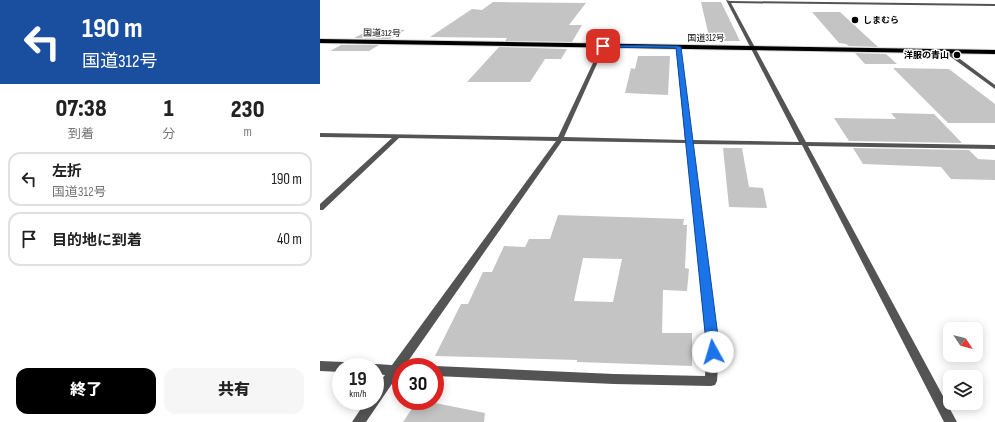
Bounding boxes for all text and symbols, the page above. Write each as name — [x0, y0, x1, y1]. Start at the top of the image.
text: 190 m — [82, 12, 143, 45]
marker: しまむら — [850, 15, 860, 25]
place label: しまむら — [863, 15, 899, 26]
icon: left — [16, 16, 68, 68]
street label: 国道312号 — [363, 28, 401, 39]
pin — [586, 29, 620, 63]
street label: 国道312号 — [687, 33, 725, 44]
icon: arrive — [592, 35, 614, 57]
place label: 洋服の青山 — [904, 50, 949, 61]
marker: 洋服の青山 — [952, 50, 962, 60]
text: 国道312号 — [82, 51, 157, 72]
text: 07:38 — [56, 94, 107, 123]
text: 1 — [164, 94, 174, 123]
text: 230 — [231, 95, 264, 124]
text: m — [243, 124, 252, 140]
text: 到着 — [68, 126, 94, 142]
text: 分 — [162, 126, 175, 142]
text: 左折 — [52, 162, 82, 181]
icon: left — [18, 168, 40, 190]
text: 190 m — [271, 170, 302, 189]
text: 国道312号 — [52, 184, 107, 200]
icon: arrive — [18, 228, 40, 250]
text: 40 m — [277, 230, 302, 249]
text: 目的地に到着 — [52, 231, 142, 250]
north arrow — [943, 322, 983, 362]
map controls — [943, 322, 983, 410]
position arrow — [692, 331, 734, 373]
speed limit sign: 30 — [392, 358, 444, 410]
text: 19 — [349, 367, 367, 391]
button: 終了 — [16, 368, 156, 414]
button: 共有 — [164, 368, 304, 414]
button: layers — [943, 370, 983, 410]
text: km/h — [349, 388, 367, 400]

